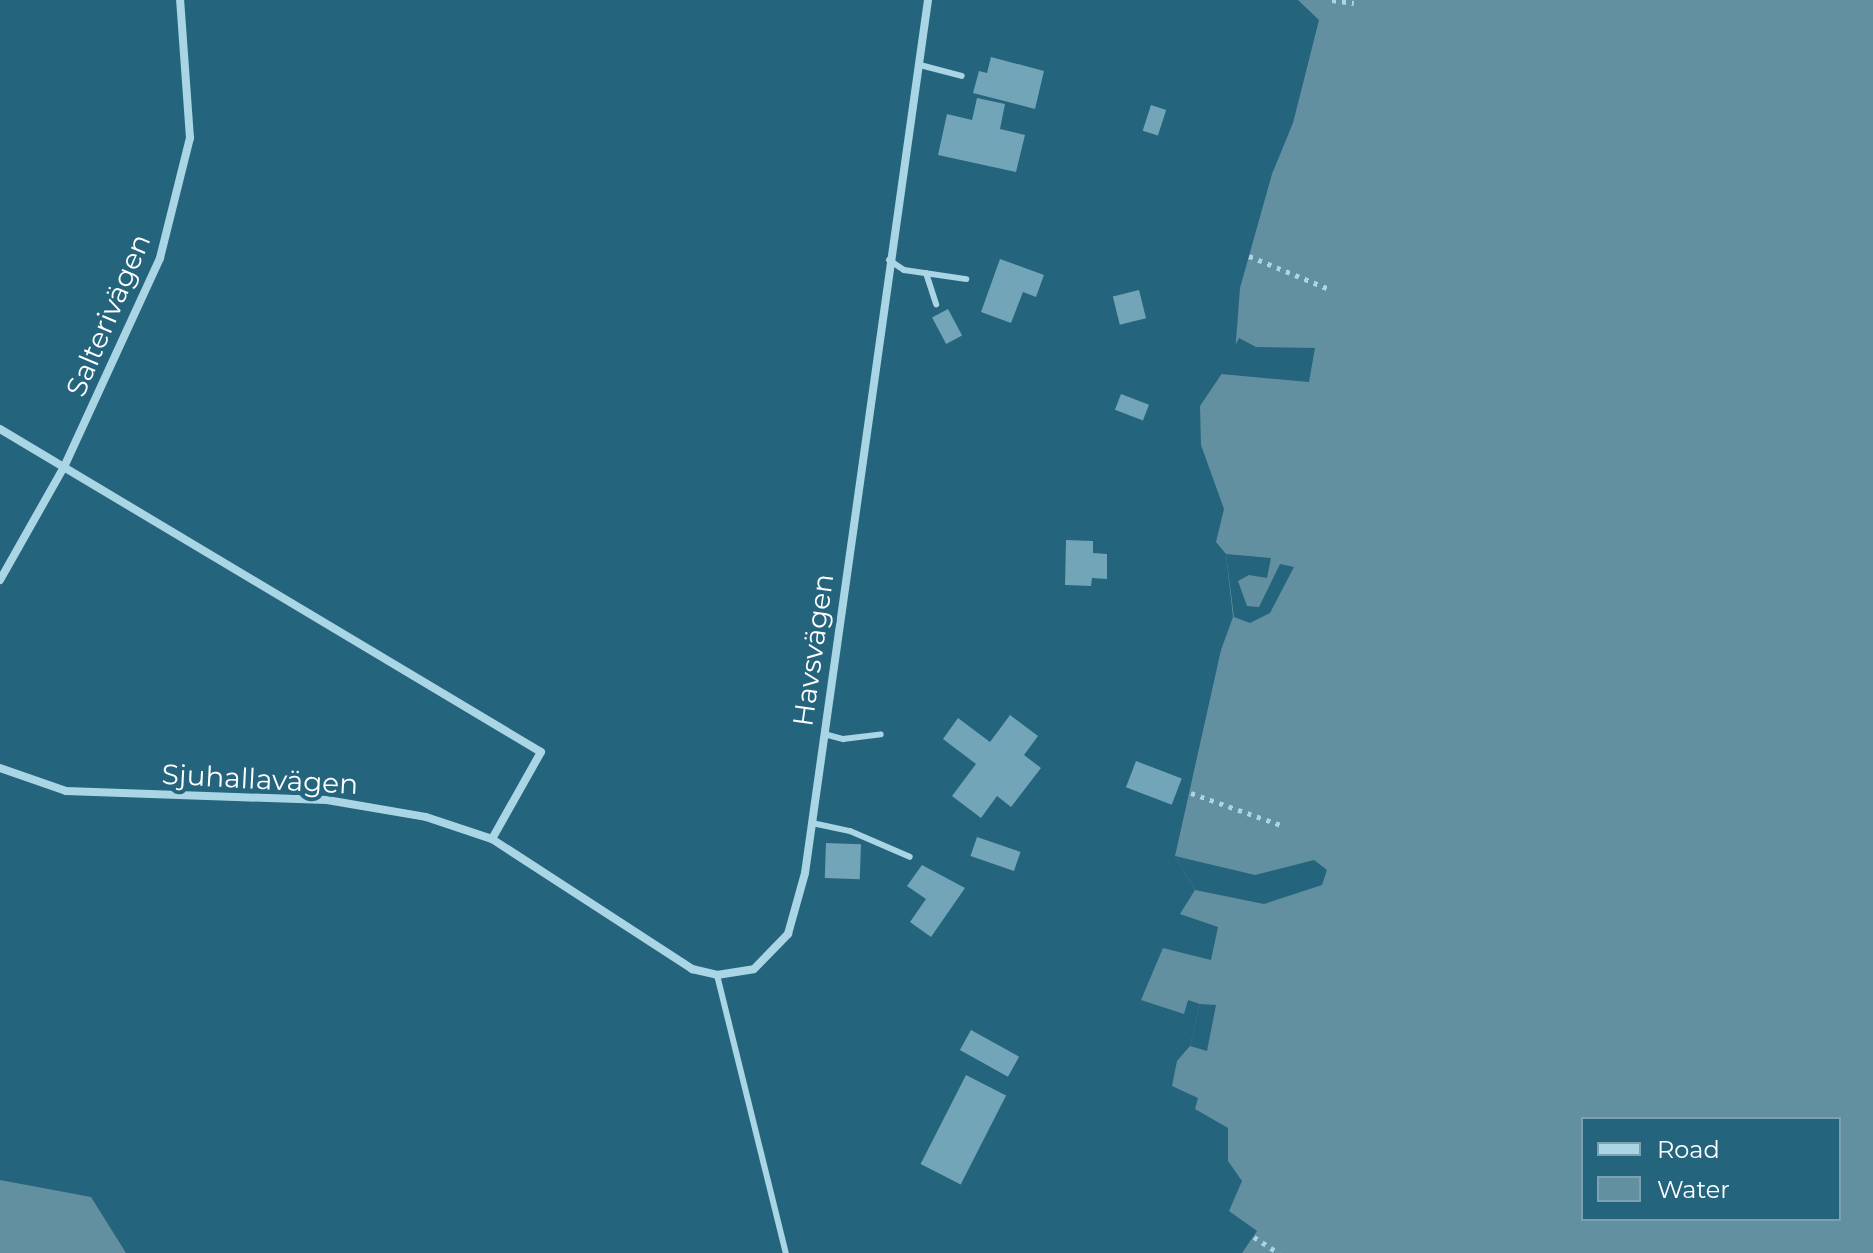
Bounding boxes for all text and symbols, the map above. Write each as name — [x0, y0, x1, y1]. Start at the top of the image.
street label: Salterivägen — [59, 229, 157, 401]
street label: Havsvägen — [786, 572, 840, 728]
street label: Sjuhallavägen — [161, 757, 359, 801]
legend — [1581, 1117, 1841, 1221]
text: Road — [1657, 1135, 1720, 1164]
text: Water — [1657, 1175, 1730, 1204]

